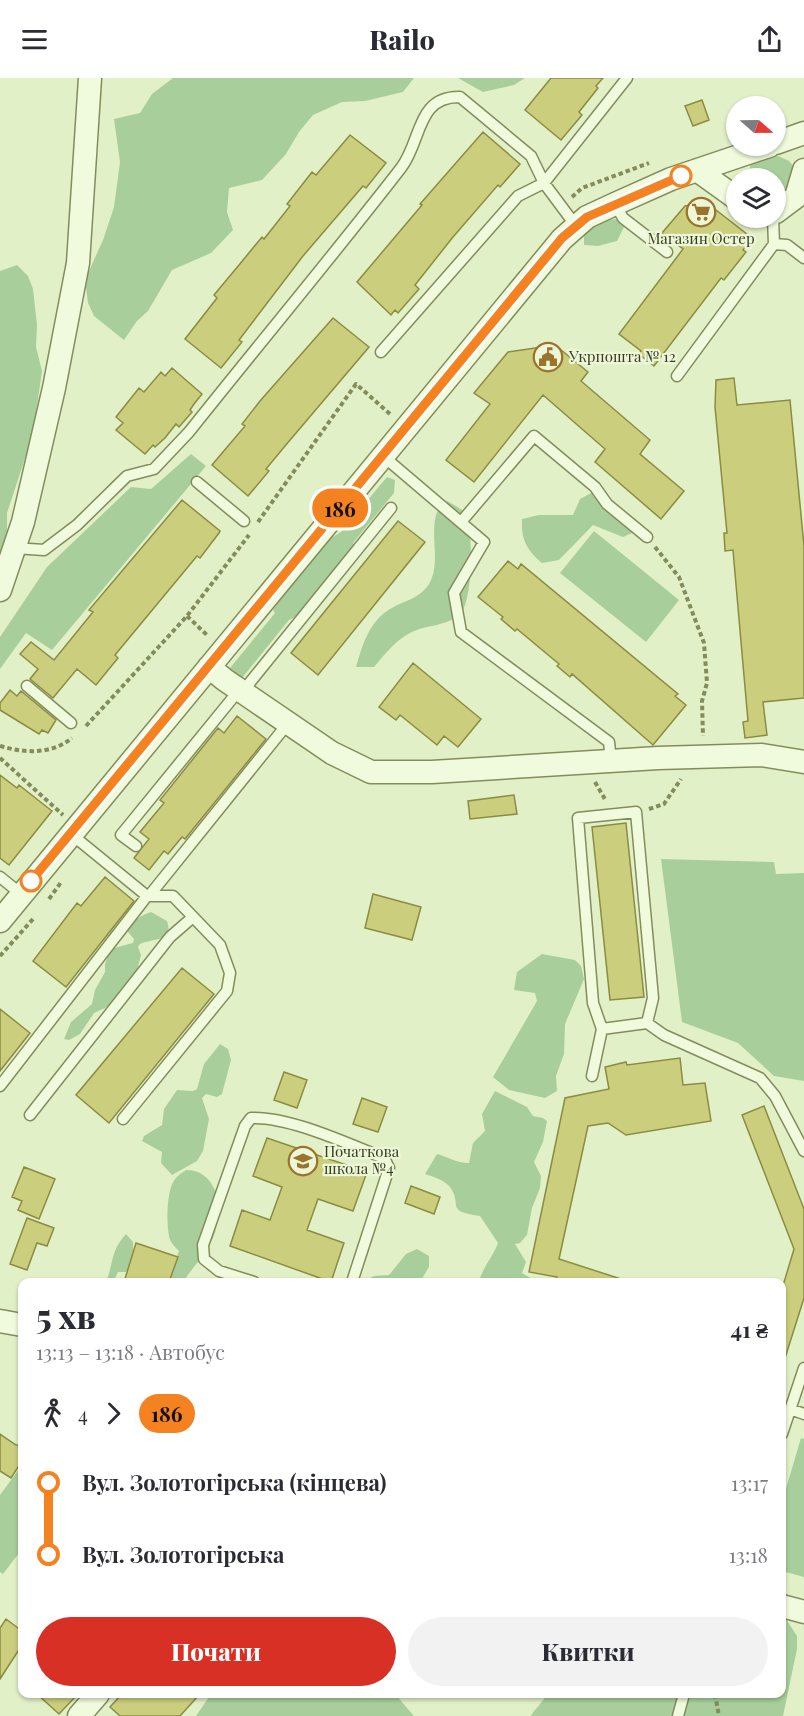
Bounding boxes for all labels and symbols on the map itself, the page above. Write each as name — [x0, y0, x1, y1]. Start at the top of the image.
north arrow — [726, 96, 786, 156]
unlabelled marker — [670, 165, 692, 187]
supermarket icon: Магазин Остер — [685, 196, 717, 228]
place label: Магазин Остер — [647, 228, 755, 248]
public building icon: Укрпошта № 12 — [532, 341, 564, 373]
place label: Укрпошта № 12 — [568, 346, 676, 366]
line badge: 186 — [306, 488, 374, 528]
unlabelled marker — [20, 870, 42, 892]
place label: Початкова школа №4 — [324, 1141, 400, 1178]
school or university icon: Початкова школа №4 — [287, 1145, 319, 1177]

